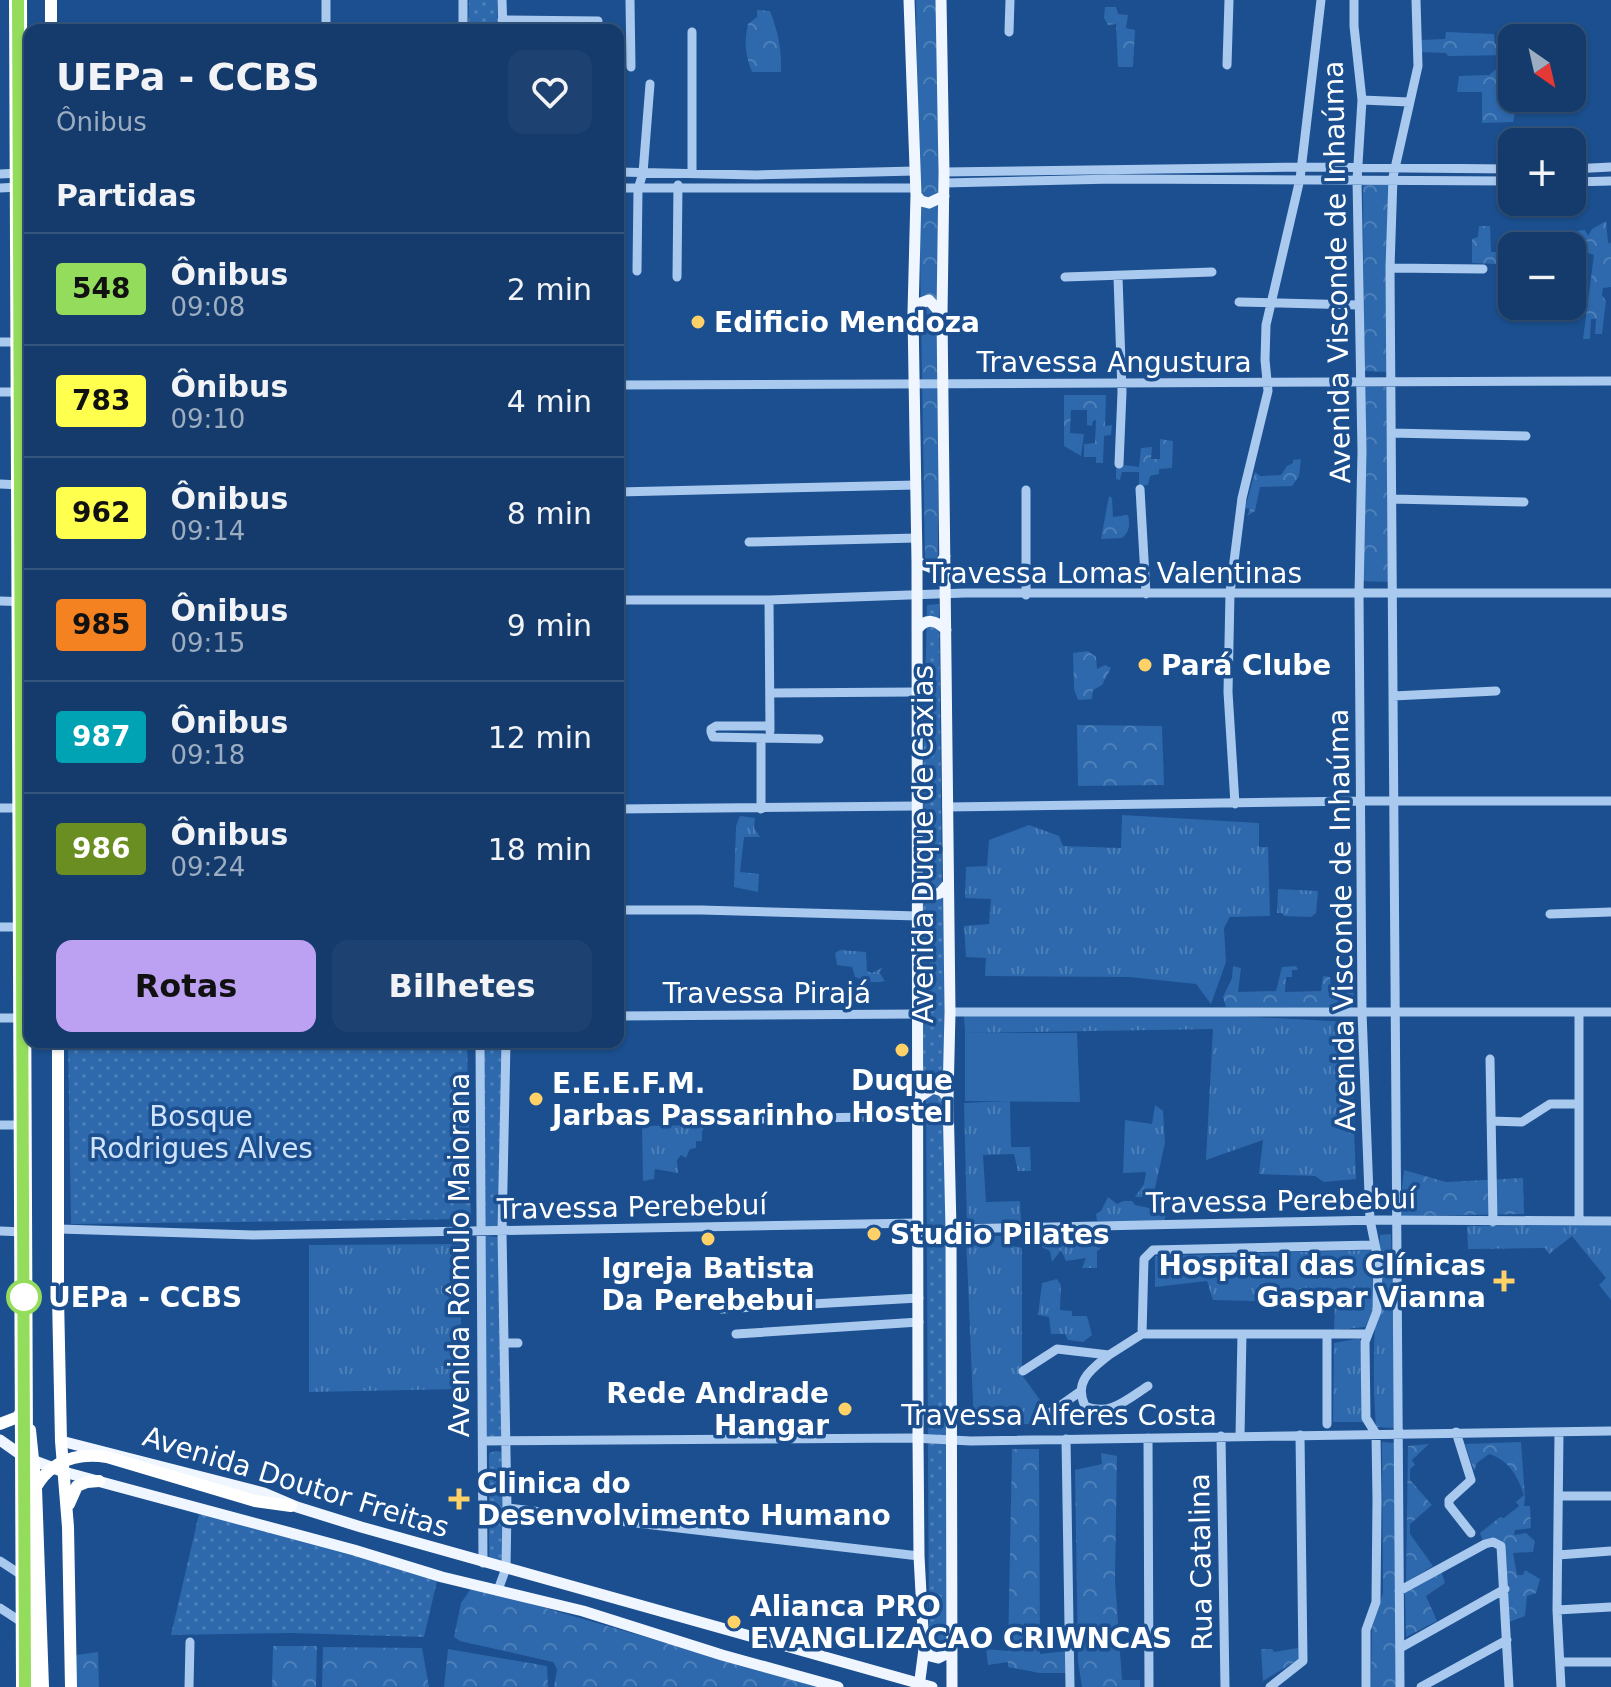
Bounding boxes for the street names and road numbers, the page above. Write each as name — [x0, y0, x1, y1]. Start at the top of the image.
street label: Avenida Visconde de Inhaúma — [1317, 60, 1357, 484]
street label: Travessa Angustura — [975, 346, 1252, 379]
street label: Travessa Lomas Valentinas — [925, 557, 1302, 590]
street label: Avenida Duque de Caxias — [907, 665, 940, 1023]
street label: Avenida Visconde de Inhaúma — [1322, 708, 1362, 1132]
street label: Travessa Pirajá — [662, 977, 871, 1010]
street label: Avenida Rômulo Maiorana — [443, 1073, 476, 1437]
street label: Travessa Perebebuí — [1145, 1182, 1418, 1220]
street label: Travessa Perebebuí — [496, 1188, 769, 1226]
street label: Travessa Alferes Costa — [900, 1399, 1217, 1432]
street label: Avenida Doutor Freitas — [139, 1420, 453, 1544]
street label: Rua Catalina — [1183, 1473, 1219, 1651]

